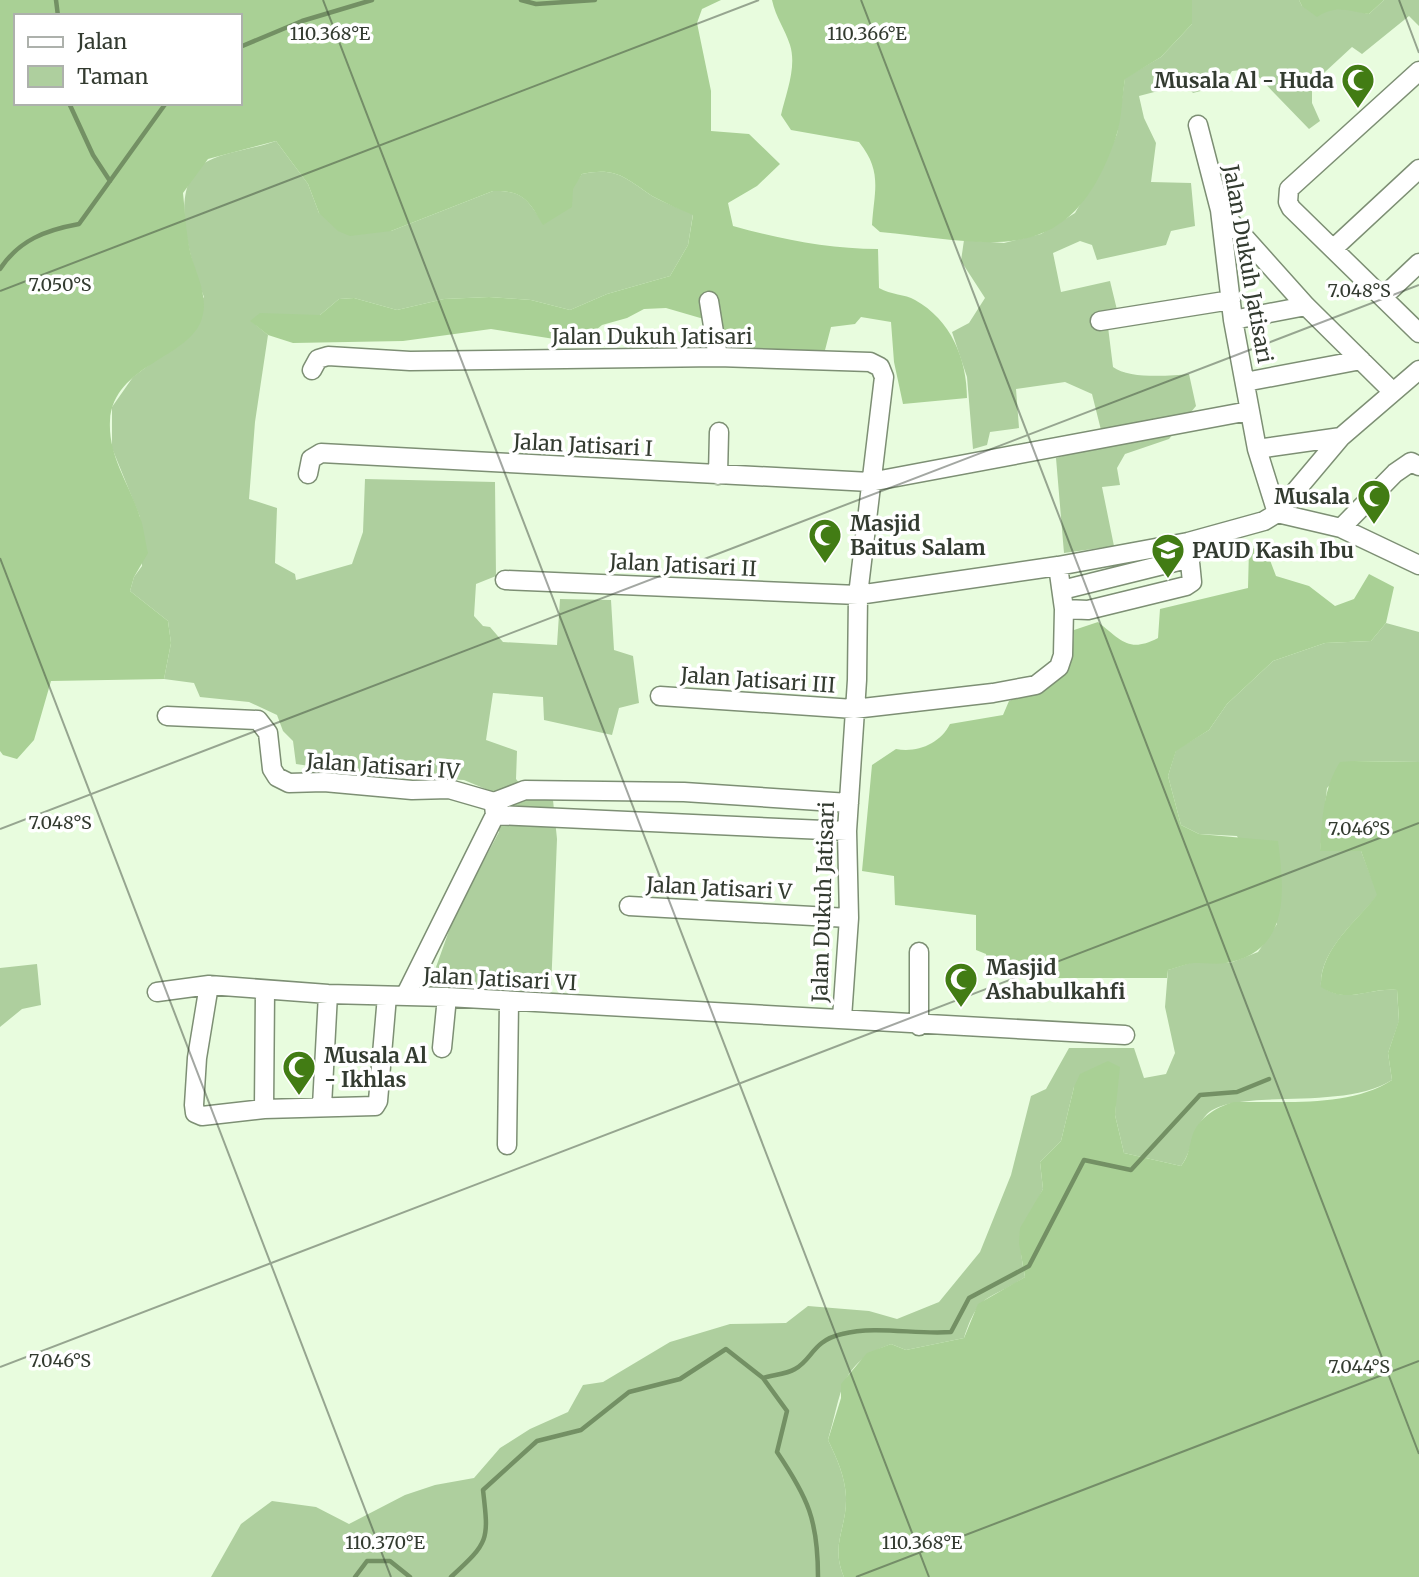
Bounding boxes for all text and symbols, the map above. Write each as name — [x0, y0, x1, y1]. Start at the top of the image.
legend — [14, 14, 242, 105]
text: 110.368°E — [290, 22, 371, 45]
text: 110.366°E — [827, 22, 907, 45]
text: Jalan — [76, 28, 127, 55]
mosque icon: Musala Al - Huda — [1339, 61, 1377, 110]
text: Taman — [77, 63, 149, 90]
place label: Musala Al - Huda — [1154, 67, 1334, 94]
street label: Jalan Dukuh Jatisari — [1217, 162, 1279, 366]
text: 7.050°S — [28, 273, 92, 296]
text: 7.048°S — [1327, 279, 1391, 302]
street label: Jalan Dukuh Jatisari — [550, 323, 753, 350]
street label: Jalan Jatisari I — [512, 428, 653, 462]
mosque icon: Musala — [1355, 477, 1393, 526]
place label: Musala — [1274, 483, 1350, 510]
place label: Masjid Baitus Salam — [850, 510, 986, 561]
mosque icon: Masjid Baitus Salam — [806, 516, 844, 565]
school or university icon: PAUD Kasih Ibu — [1149, 531, 1187, 580]
place label: PAUD Kasih Ibu — [1192, 537, 1354, 564]
street label: Jalan Jatisari II — [608, 548, 757, 582]
street label: Jalan Jatisari III — [679, 661, 836, 699]
street label: Jalan Jatisari IV — [304, 747, 462, 785]
street label: Jalan Dukuh Jatisari — [806, 801, 840, 1004]
text: 7.048°S — [28, 811, 92, 834]
text: 7.046°S — [1328, 817, 1390, 840]
street label: Jalan Jatisari V — [644, 871, 794, 905]
place label: Masjid Ashabulkahfi — [985, 954, 1125, 1005]
mosque icon: Masjid Ashabulkahfi — [942, 960, 980, 1009]
street label: Jalan Jatisari VI — [421, 961, 578, 997]
place label: Musala Al - Ikhlas — [324, 1042, 427, 1093]
mosque icon: Musala Al - Ikhlas — [280, 1048, 318, 1097]
text: 7.046°S — [29, 1349, 91, 1372]
text: 7.044°S — [1328, 1355, 1390, 1378]
text: 110.370°E — [345, 1531, 425, 1554]
text: 110.368°E — [882, 1531, 963, 1554]

